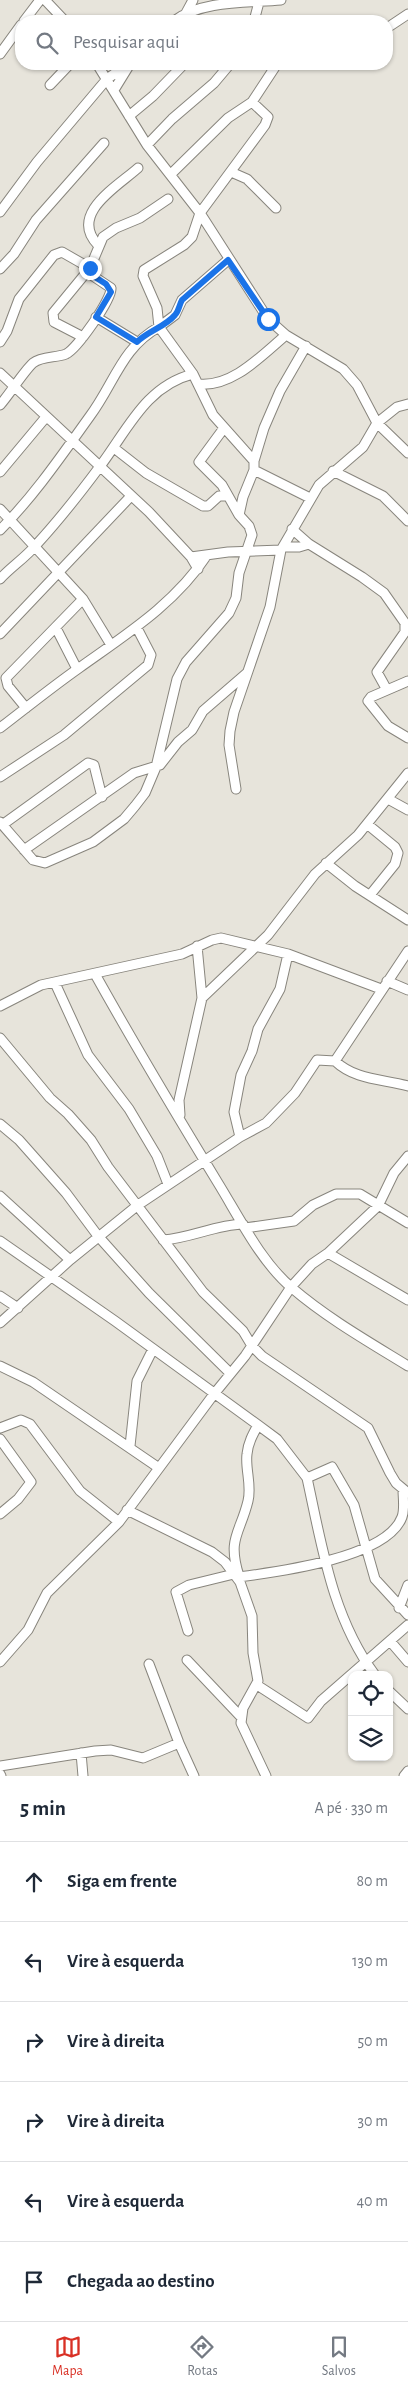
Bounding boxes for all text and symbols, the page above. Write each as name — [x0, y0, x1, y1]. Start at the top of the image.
search box — [15, 15, 393, 70]
icon: search — [33, 29, 61, 57]
text: Pesquisar aqui — [73, 33, 179, 52]
route end — [79, 257, 102, 280]
route start — [257, 308, 280, 331]
map controls — [348, 1671, 393, 1761]
button: locate — [348, 1671, 393, 1716]
button: layers — [348, 1716, 393, 1761]
text: 5 min — [20, 1798, 66, 1819]
text: A pé · 330 m — [315, 1800, 388, 1816]
icon: ahead — [20, 1868, 48, 1896]
text: Siga em frente — [67, 1872, 177, 1891]
text: 80 m — [357, 1873, 388, 1889]
icon: left — [20, 1948, 48, 1976]
text: Vire à esquerda — [67, 1952, 184, 1971]
text: 130 m — [352, 1953, 388, 1969]
icon: right — [20, 2028, 48, 2056]
text: Vire à direita — [67, 2032, 165, 2051]
text: 50 m — [357, 2033, 388, 2049]
icon: right — [20, 2108, 48, 2136]
text: Vire à direita — [67, 2112, 165, 2131]
text: 30 m — [358, 2113, 388, 2129]
icon: left — [20, 2188, 48, 2216]
text: Vire à esquerda — [67, 2192, 184, 2211]
text: 40 m — [356, 2193, 388, 2209]
icon: arrive — [20, 2268, 48, 2296]
text: Chegada ao destino — [67, 2272, 215, 2291]
tab: Mapa — [52, 2333, 83, 2380]
tab: Rotas — [187, 2333, 218, 2380]
tab: Salvos — [322, 2333, 356, 2380]

